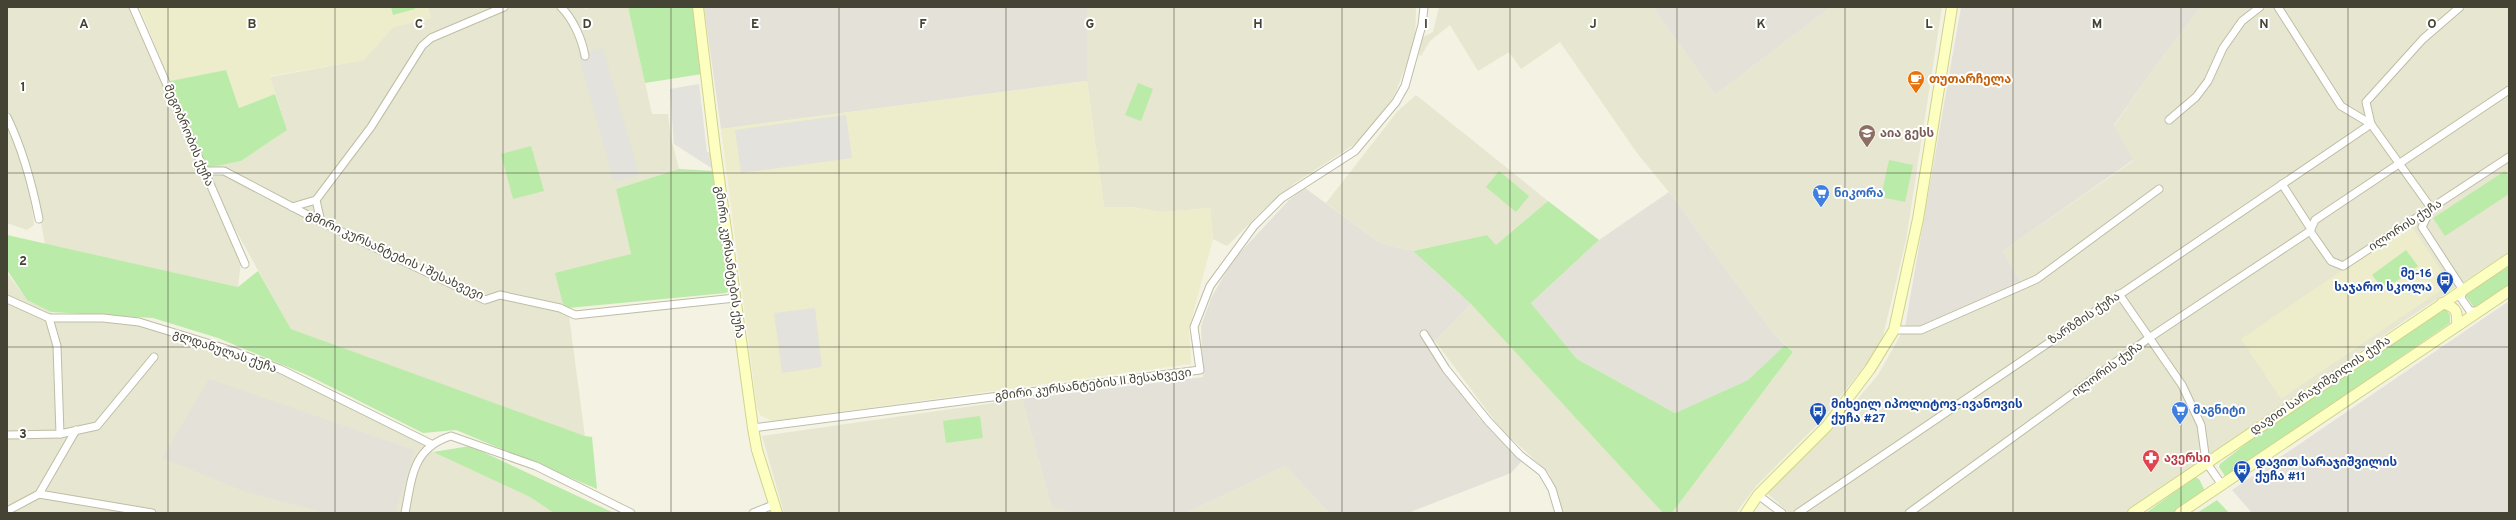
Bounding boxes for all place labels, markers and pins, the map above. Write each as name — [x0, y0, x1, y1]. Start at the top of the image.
cafe icon: თუთარჩელა — [1906, 69, 1926, 94]
place label: თუთარჩელა — [1929, 72, 2011, 88]
school or university icon: აია გესს — [1857, 123, 1877, 148]
place label: აია გესს — [1880, 126, 1935, 142]
supermarket icon: ნიკორა — [1811, 183, 1831, 208]
place label: ნიკორა — [1834, 186, 1883, 202]
place label: მე-16 საჯარო სკოლა — [2334, 266, 2432, 296]
bus stop icon: მე-16 საჯარო სკოლა — [2435, 270, 2455, 295]
place label: მიხეილ იპოლიტოვ-ივანოვის ქუჩა #27 — [1831, 397, 2023, 427]
supermarket icon: მაგნიტი — [2170, 400, 2190, 425]
bus stop icon: მიხეილ იპოლიტოვ-ივანოვის ქუჩა #27 — [1808, 401, 1828, 426]
place label: მაგნიტი — [2193, 403, 2246, 419]
pharmacy icon: ავერსი — [2141, 448, 2161, 473]
place label: ავერსი — [2164, 451, 2210, 467]
place label: დავით სარაჯიშვილის ქუჩა #11 — [2255, 455, 2398, 485]
bus stop icon: დავით სარაჯიშვილის ქუჩა #11 — [2232, 459, 2252, 484]

